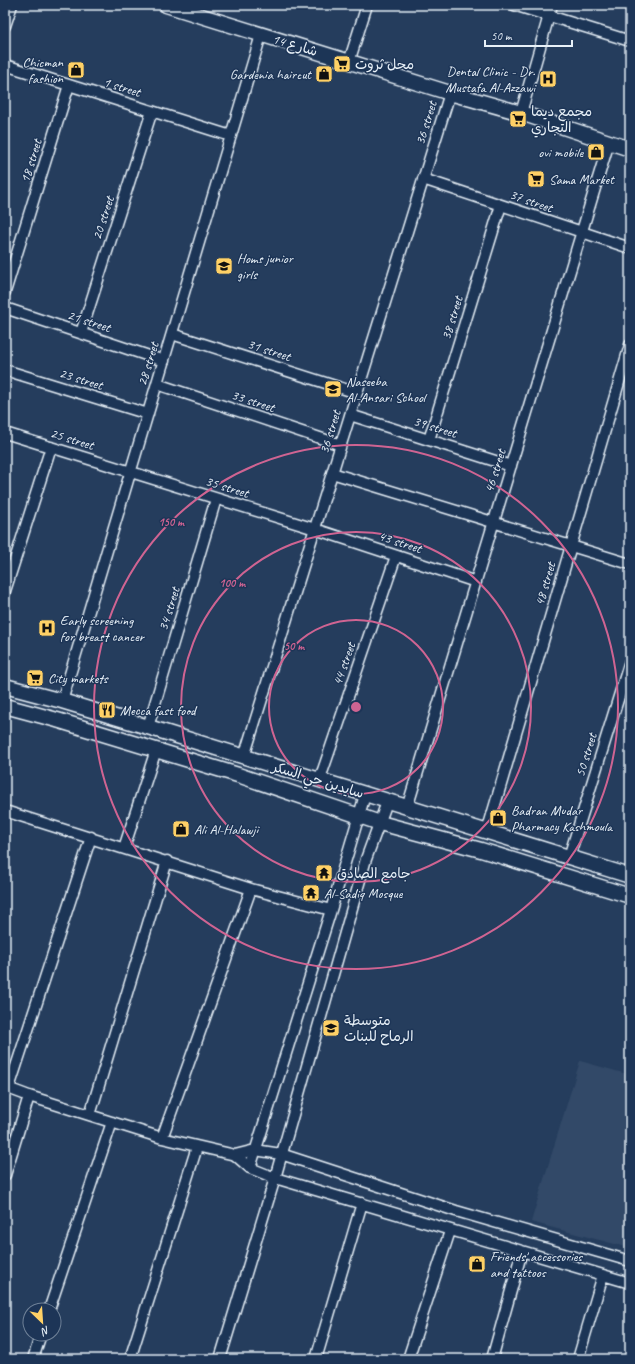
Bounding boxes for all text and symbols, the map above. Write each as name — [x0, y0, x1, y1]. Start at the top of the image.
scale bar — [485, 22, 572, 48]
text: 50 m — [491, 28, 513, 44]
street label: شارع 14 — [270, 30, 320, 61]
place label: Chicman fashion — [23, 54, 64, 87]
supermarket icon: محل ثروت — [332, 54, 352, 74]
place label: محل ثروت — [355, 56, 414, 73]
shop icon: Chicman fashion — [66, 60, 86, 80]
place label: Dental Clinic - Dr. Mustafa Al-Azzawi — [446, 63, 537, 96]
shop icon: Gardenia haircut — [314, 64, 334, 84]
place label: Gardenia haircut — [230, 66, 312, 83]
hospital icon: Dental Clinic - Dr. Mustafa Al-Azzawi — [538, 69, 558, 89]
street label: 1 street — [101, 73, 144, 101]
street label: 36 street — [411, 98, 441, 147]
place label: مجمع ديما التجاري — [531, 103, 592, 138]
supermarket icon: مجمع ديما التجاري — [508, 109, 528, 129]
street label: 18 street — [16, 136, 46, 185]
shop icon: ovi mobile — [586, 142, 606, 162]
place label: ovi mobile — [538, 144, 584, 161]
supermarket icon: Sama Market — [526, 169, 546, 189]
place label: Sama Market — [549, 171, 615, 188]
street label: 37 street — [507, 186, 556, 217]
street label: 20 street — [88, 193, 118, 242]
place label: Homs junior girls — [237, 250, 294, 283]
school or university icon: Homs junior girls — [214, 256, 234, 276]
street label: 38 street — [437, 293, 467, 342]
street label: 21 street — [65, 306, 114, 336]
street label: 31 street — [245, 335, 294, 365]
street label: 28 street — [133, 339, 163, 388]
street label: 23 street — [57, 364, 106, 394]
place label: Naseeba Al-Ansari School — [346, 373, 428, 406]
school or university icon: Naseeba Al-Ansari School — [323, 379, 343, 399]
street label: 33 street — [229, 386, 278, 416]
street label: 36 street — [315, 407, 345, 456]
street label: 39 street — [411, 412, 460, 442]
street label: 25 street — [48, 424, 97, 454]
street label: 46 street — [480, 446, 510, 495]
street label: 35 street — [203, 472, 252, 502]
text: 150 m — [158, 514, 185, 530]
street label: 43 street — [376, 527, 425, 557]
street label: 48 street — [531, 559, 560, 608]
text: 100 m — [219, 575, 246, 591]
street label: 34 street — [154, 584, 184, 633]
place label: Early screening for breast cancer — [60, 612, 146, 645]
hospital icon: Early screening for breast cancer — [37, 618, 57, 638]
text: 50 m — [284, 638, 305, 654]
street label: 44 street — [329, 639, 360, 688]
supermarket icon: City markets — [25, 668, 45, 688]
place label: City markets — [48, 670, 109, 687]
restaurant icon: Mecca fast food — [97, 700, 117, 720]
centre of rings — [349, 700, 363, 714]
place label: Mecca fast food — [120, 702, 198, 719]
street label: 50 street — [571, 730, 601, 779]
street label: سايدين حي السكر — [268, 758, 366, 806]
place label: Badran Mudar Pharmacy Kashmoula — [511, 802, 613, 835]
shop icon: Badran Mudar Pharmacy Kashmoula — [488, 808, 508, 828]
shop icon: Ali Al-Halawji — [171, 819, 191, 839]
place label: Ali Al-Halawji — [194, 821, 260, 838]
temple icon: جامع الصادق — [314, 863, 334, 883]
place label: جامع الصادق — [337, 865, 411, 884]
temple icon: Al-Sadiq Mosque — [301, 883, 321, 903]
place label: Al-Sadiq Mosque — [324, 885, 404, 902]
place label: متوسطة الرماح للبنات — [344, 1012, 413, 1046]
school or university icon: متوسطة الرماح للبنات — [321, 1018, 341, 1038]
place label: Friends' accessories and tattoos — [490, 1248, 583, 1281]
shop icon: Friends' accessories and tattoos — [467, 1254, 487, 1274]
north arrow — [22, 1302, 62, 1342]
text: N — [38, 1323, 52, 1340]

